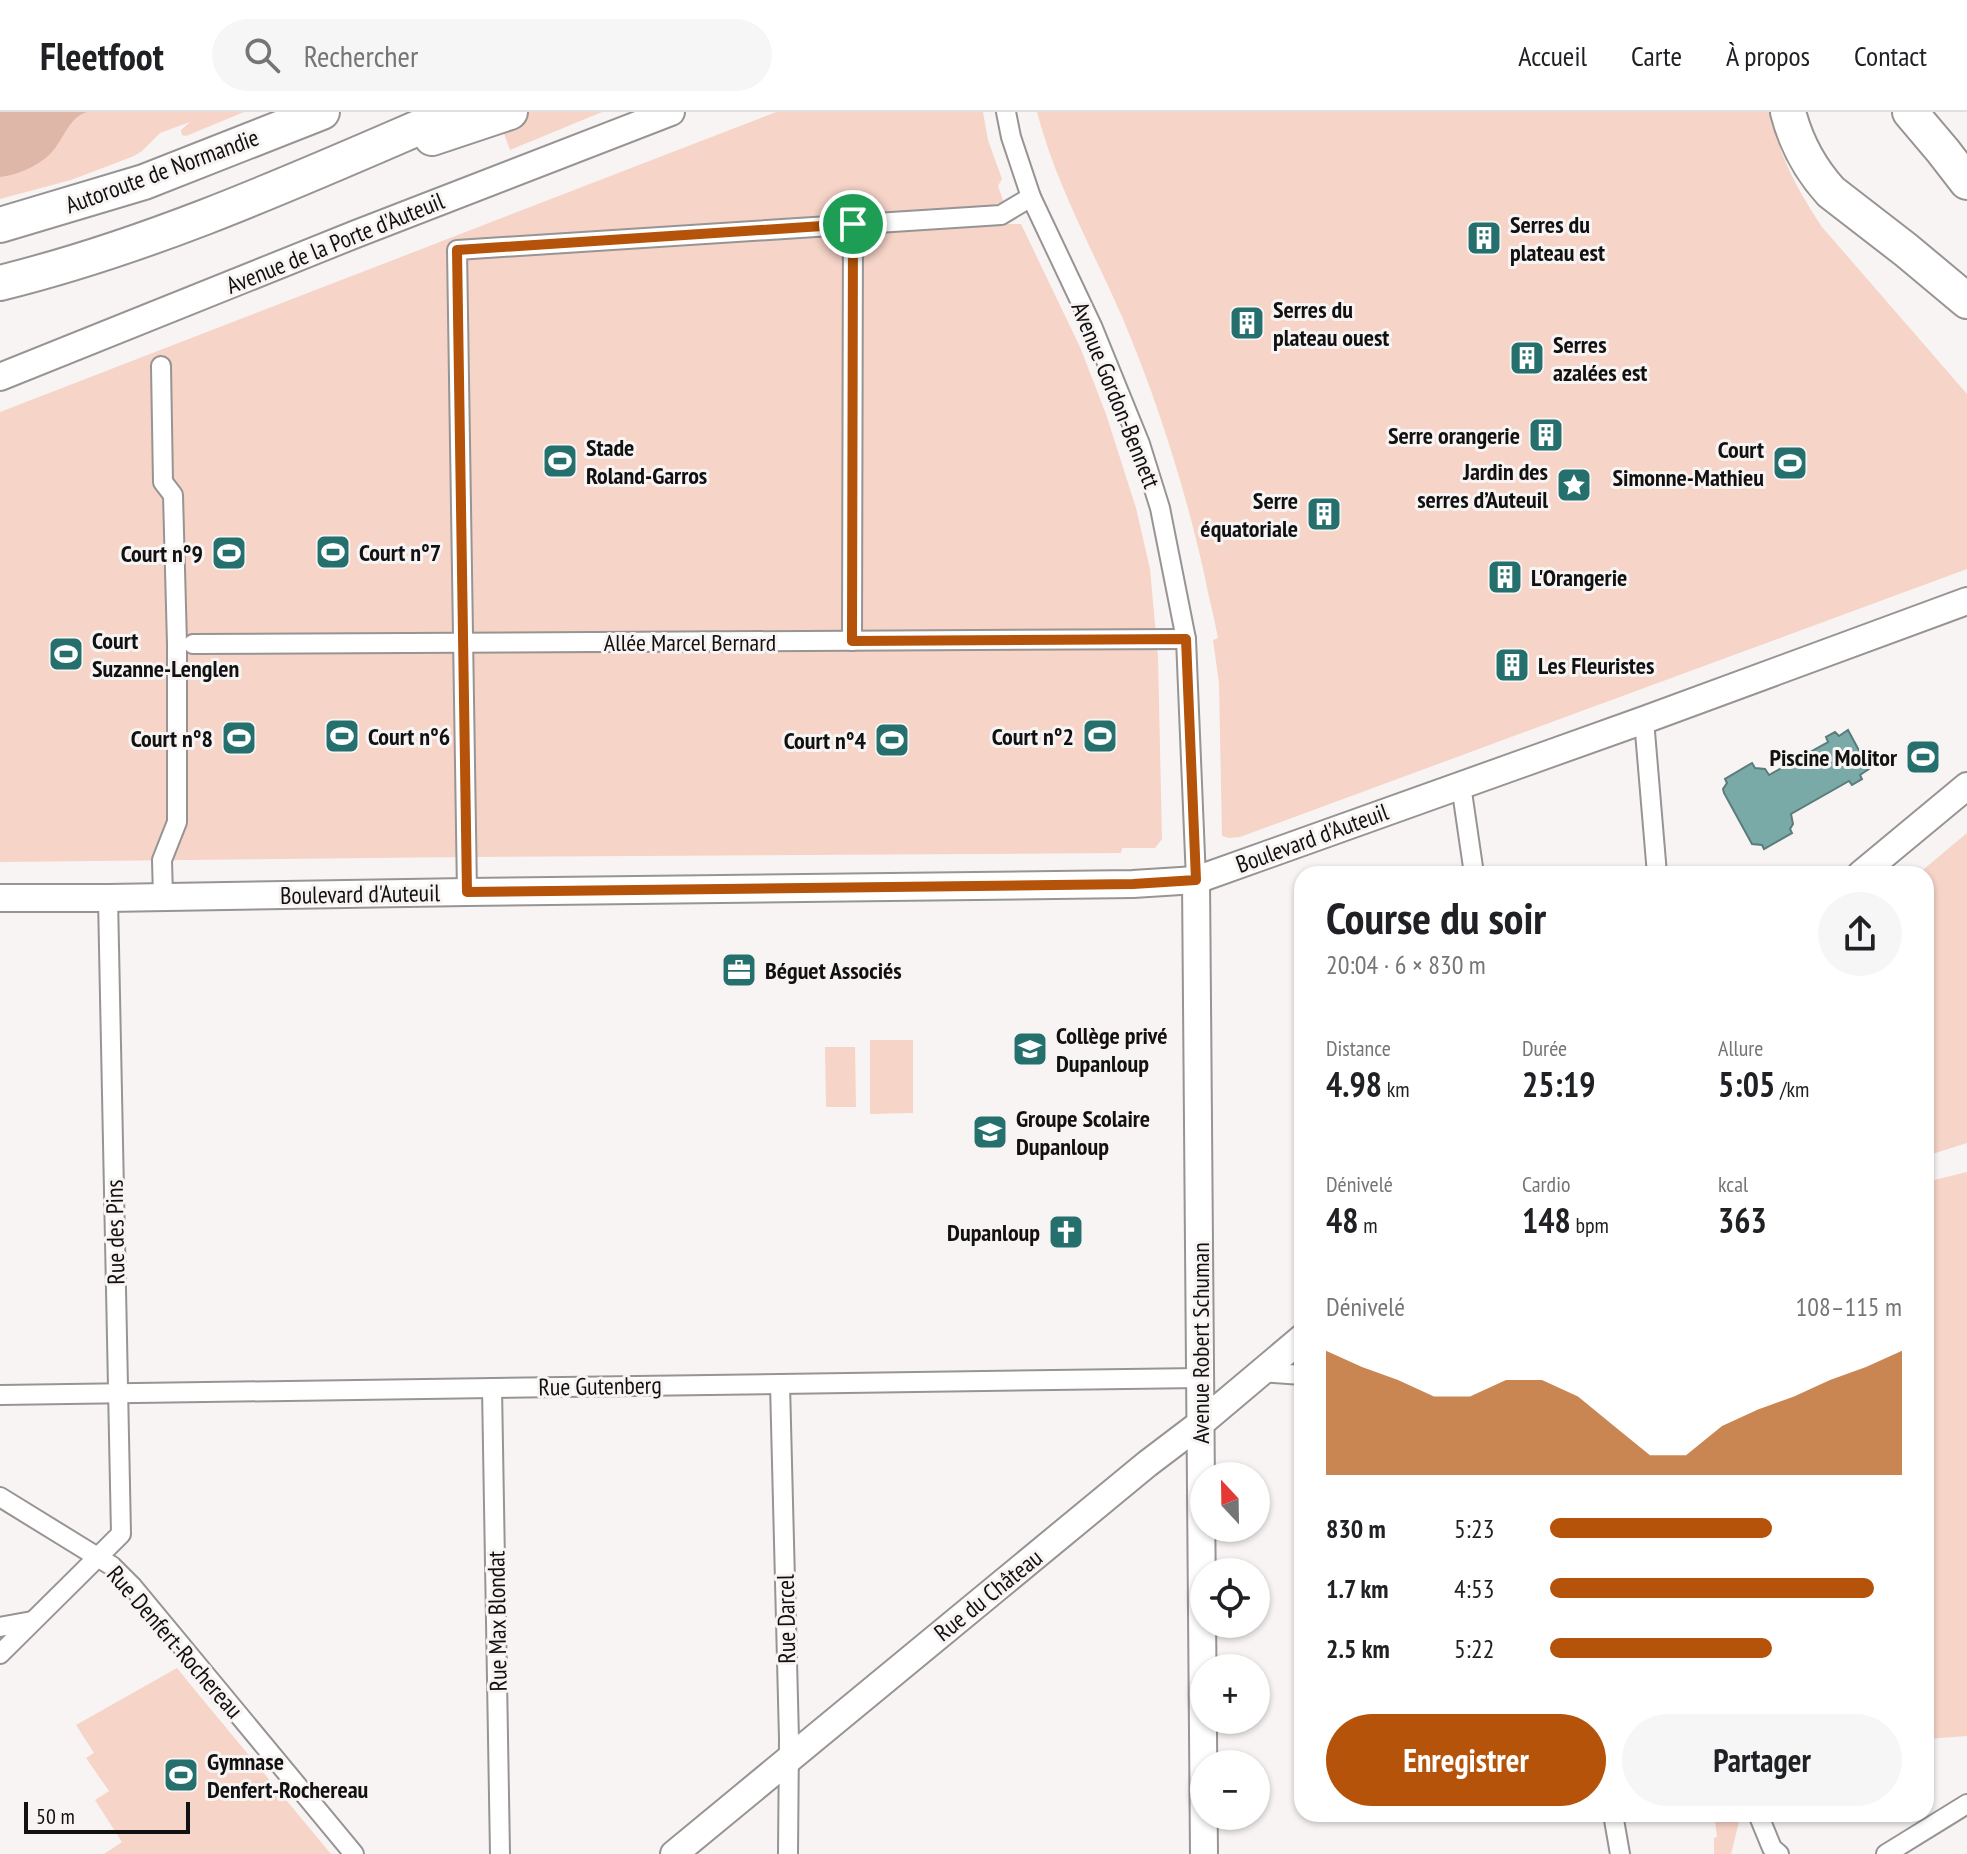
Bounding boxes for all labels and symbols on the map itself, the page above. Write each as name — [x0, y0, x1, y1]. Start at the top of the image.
street label: Autoroute de Normandie — [61, 122, 263, 220]
street label: Avenue de la Porte d'Auteuil — [222, 185, 449, 301]
pin — [819, 190, 887, 258]
place label: Serres du plateau est — [1510, 209, 1605, 268]
building icon: Serres du plateau est — [1465, 219, 1503, 257]
place label: Serres du plateau ouest — [1273, 294, 1389, 353]
street label: Avenue Gordon-Bennett — [1065, 297, 1168, 493]
building icon: Serres du plateau ouest — [1228, 304, 1266, 342]
place label: Serres azalées est — [1553, 329, 1647, 388]
building icon: Serres azalées est — [1508, 339, 1546, 377]
building icon: Serre orangerie — [1527, 416, 1565, 454]
place label: Serre orangerie — [1388, 420, 1520, 451]
place label: Stade Roland-Garros — [586, 432, 707, 491]
place label: Court Simonne-Mathieu — [1613, 434, 1764, 493]
sports icon: Stade Roland-Garros — [541, 442, 579, 480]
sports icon: Court Simonne-Mathieu — [1771, 444, 1809, 482]
place label: Jardin des serres d’Auteuil — [1417, 456, 1548, 515]
place icon: Jardin des serres d’Auteuil — [1555, 466, 1593, 504]
place label: Serre équatoriale — [1200, 485, 1298, 544]
building icon: Serre équatoriale — [1305, 495, 1343, 533]
sports icon: Court n°7 — [314, 533, 352, 571]
sports icon: Court n°9 — [210, 534, 248, 572]
place label: Court n°7 — [359, 537, 441, 568]
place label: Court n°9 — [121, 538, 203, 569]
building icon: L'Orangerie — [1486, 558, 1524, 596]
place label: L'Orangerie — [1531, 562, 1627, 593]
place label: Court Suzanne-Lenglen — [92, 625, 239, 684]
street label: Allée Marcel Bernard — [604, 627, 776, 658]
sports icon: Court Suzanne-Lenglen — [47, 635, 85, 673]
building icon: Les Fleuristes — [1493, 646, 1531, 684]
place label: Les Fleuristes — [1538, 650, 1655, 681]
sports icon: Court n°6 — [323, 717, 361, 755]
sports icon: Court n°2 — [1081, 717, 1119, 755]
sports icon: Court n°8 — [220, 719, 258, 757]
place label: Court n°6 — [368, 721, 450, 752]
sports icon: Court n°4 — [873, 721, 911, 759]
place label: Court n°2 — [992, 721, 1074, 752]
place label: Court n°8 — [131, 723, 213, 754]
place label: Court n°4 — [784, 725, 867, 756]
sports icon: Piscine Molitor — [1904, 738, 1942, 776]
place label: Piscine Molitor — [1769, 742, 1898, 773]
street label: Boulevard d'Auteuil — [1232, 796, 1393, 880]
street label: Boulevard d'Auteuil — [280, 877, 441, 911]
office icon: Béguet Associés — [720, 951, 758, 989]
place label: Béguet Associés — [765, 955, 902, 986]
place label: Collège privé Dupanloup — [1056, 1020, 1168, 1079]
school or university icon: Collège privé Dupanloup — [1011, 1030, 1049, 1068]
place label: Groupe Scolaire Dupanloup — [1016, 1103, 1150, 1162]
school or university icon: Groupe Scolaire Dupanloup — [971, 1113, 1009, 1151]
street label: Rue des Pins — [99, 1179, 131, 1285]
church icon: Dupanloup — [1047, 1213, 1085, 1251]
place label: Dupanloup — [947, 1217, 1040, 1248]
street label: Avenue Robert Schuman — [1185, 1242, 1216, 1444]
street label: Rue Gutenberg — [538, 1369, 662, 1403]
north arrow — [1190, 1462, 1270, 1542]
street label: Rue du Château — [928, 1542, 1048, 1648]
street label: Rue Max Blondat — [480, 1550, 514, 1692]
street label: Rue Denfert-Rochereau — [100, 1559, 250, 1725]
street label: Rue Darcel — [770, 1574, 802, 1664]
place label: Gymnase Denfert-Rochereau — [207, 1746, 368, 1805]
sports icon: Gymnase Denfert-Rochereau — [162, 1756, 200, 1794]
scale bar — [24, 1798, 190, 1834]

